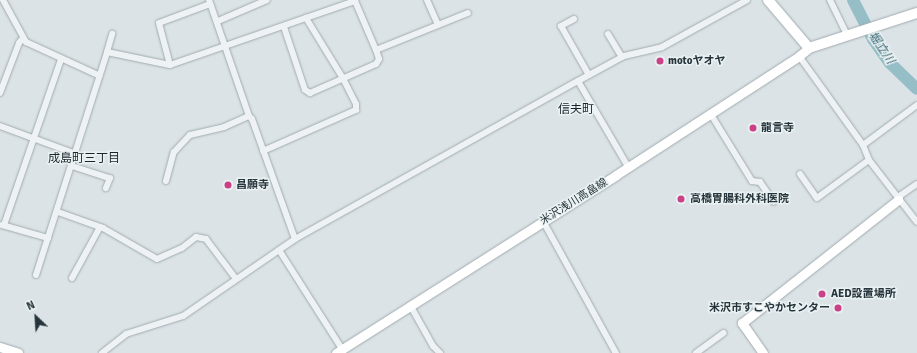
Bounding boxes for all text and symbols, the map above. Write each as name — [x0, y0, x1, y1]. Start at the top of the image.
water label: 堀立川 — [865, 29, 897, 67]
place label: motoヤオヤ — [668, 54, 725, 68]
marker: motoヤオヤ — [655, 56, 665, 66]
district label: 信夫町 — [558, 103, 594, 117]
place label: 龍言寺 — [761, 121, 794, 135]
marker: 龍言寺 — [748, 123, 758, 133]
district label: 成島町三丁目 — [48, 152, 120, 166]
street label: 米沢浅川高畠線 — [538, 176, 610, 228]
place label: 昌願寺 — [236, 178, 269, 192]
marker: 昌願寺 — [223, 180, 233, 190]
place label: 高橋胃腸科外科医院 — [690, 192, 789, 206]
marker: 高橋胃腸科外科医院 — [675, 193, 687, 205]
place label: AED設置場所 — [831, 287, 896, 301]
marker: AED設置場所 — [816, 288, 828, 300]
north arrow — [16, 297, 56, 337]
text: N — [25, 298, 37, 313]
place label: 米沢市すこやかセンター — [709, 301, 830, 315]
marker: 米沢市すこやかセンター — [833, 303, 843, 313]

